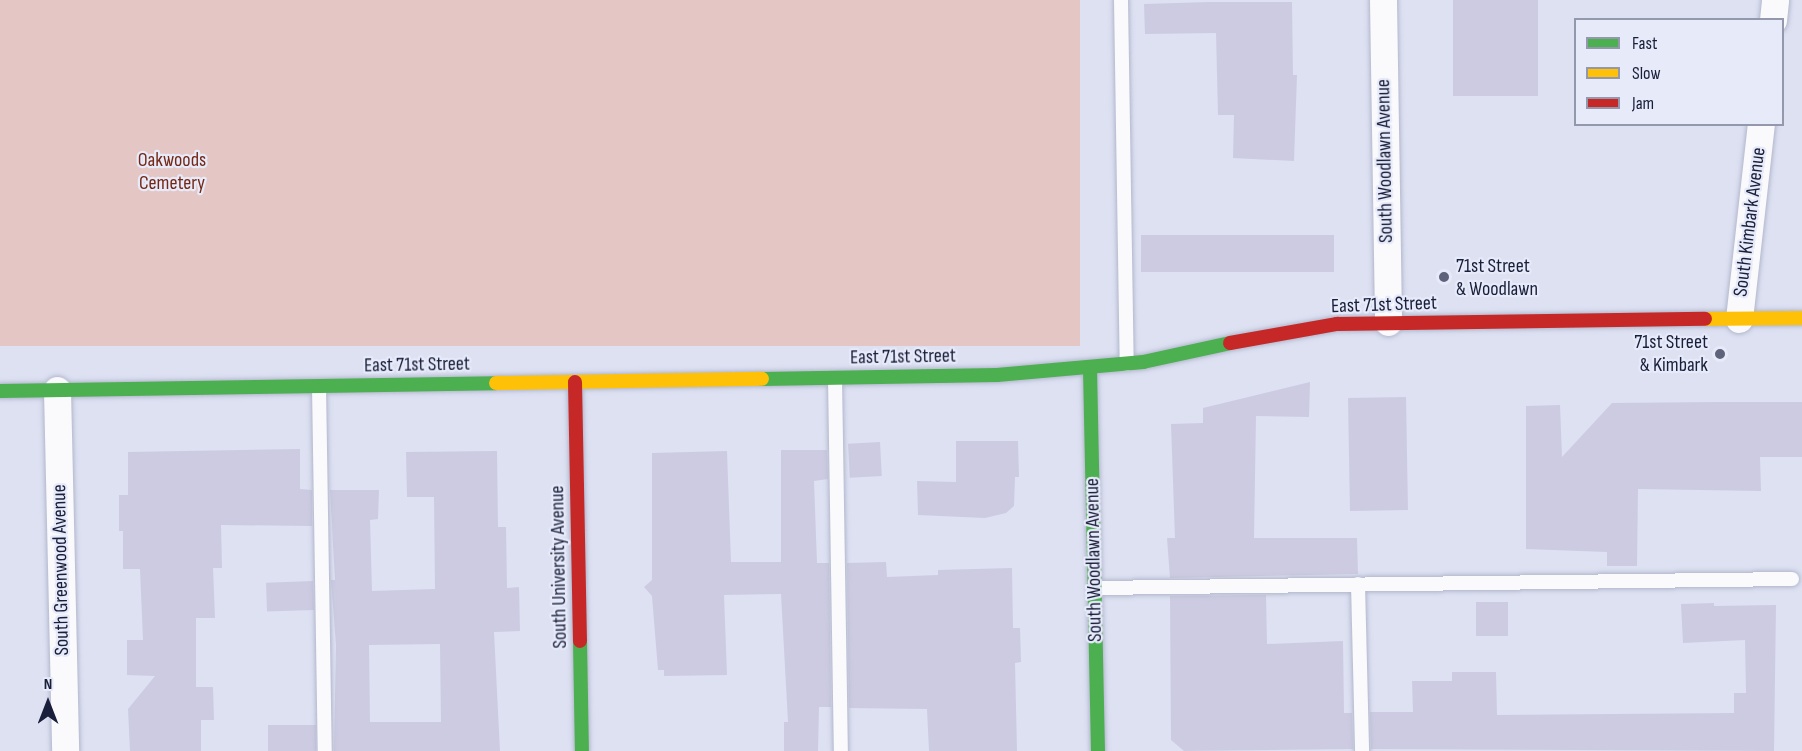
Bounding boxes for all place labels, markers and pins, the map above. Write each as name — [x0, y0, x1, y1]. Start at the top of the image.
place label: 71st Street & Woodlawn — [1456, 254, 1538, 301]
marker: 71st Street & Woodlawn — [1437, 270, 1451, 284]
place label: 71st Street & Kimbark — [1634, 330, 1708, 377]
marker: 71st Street & Kimbark — [1713, 347, 1727, 361]

